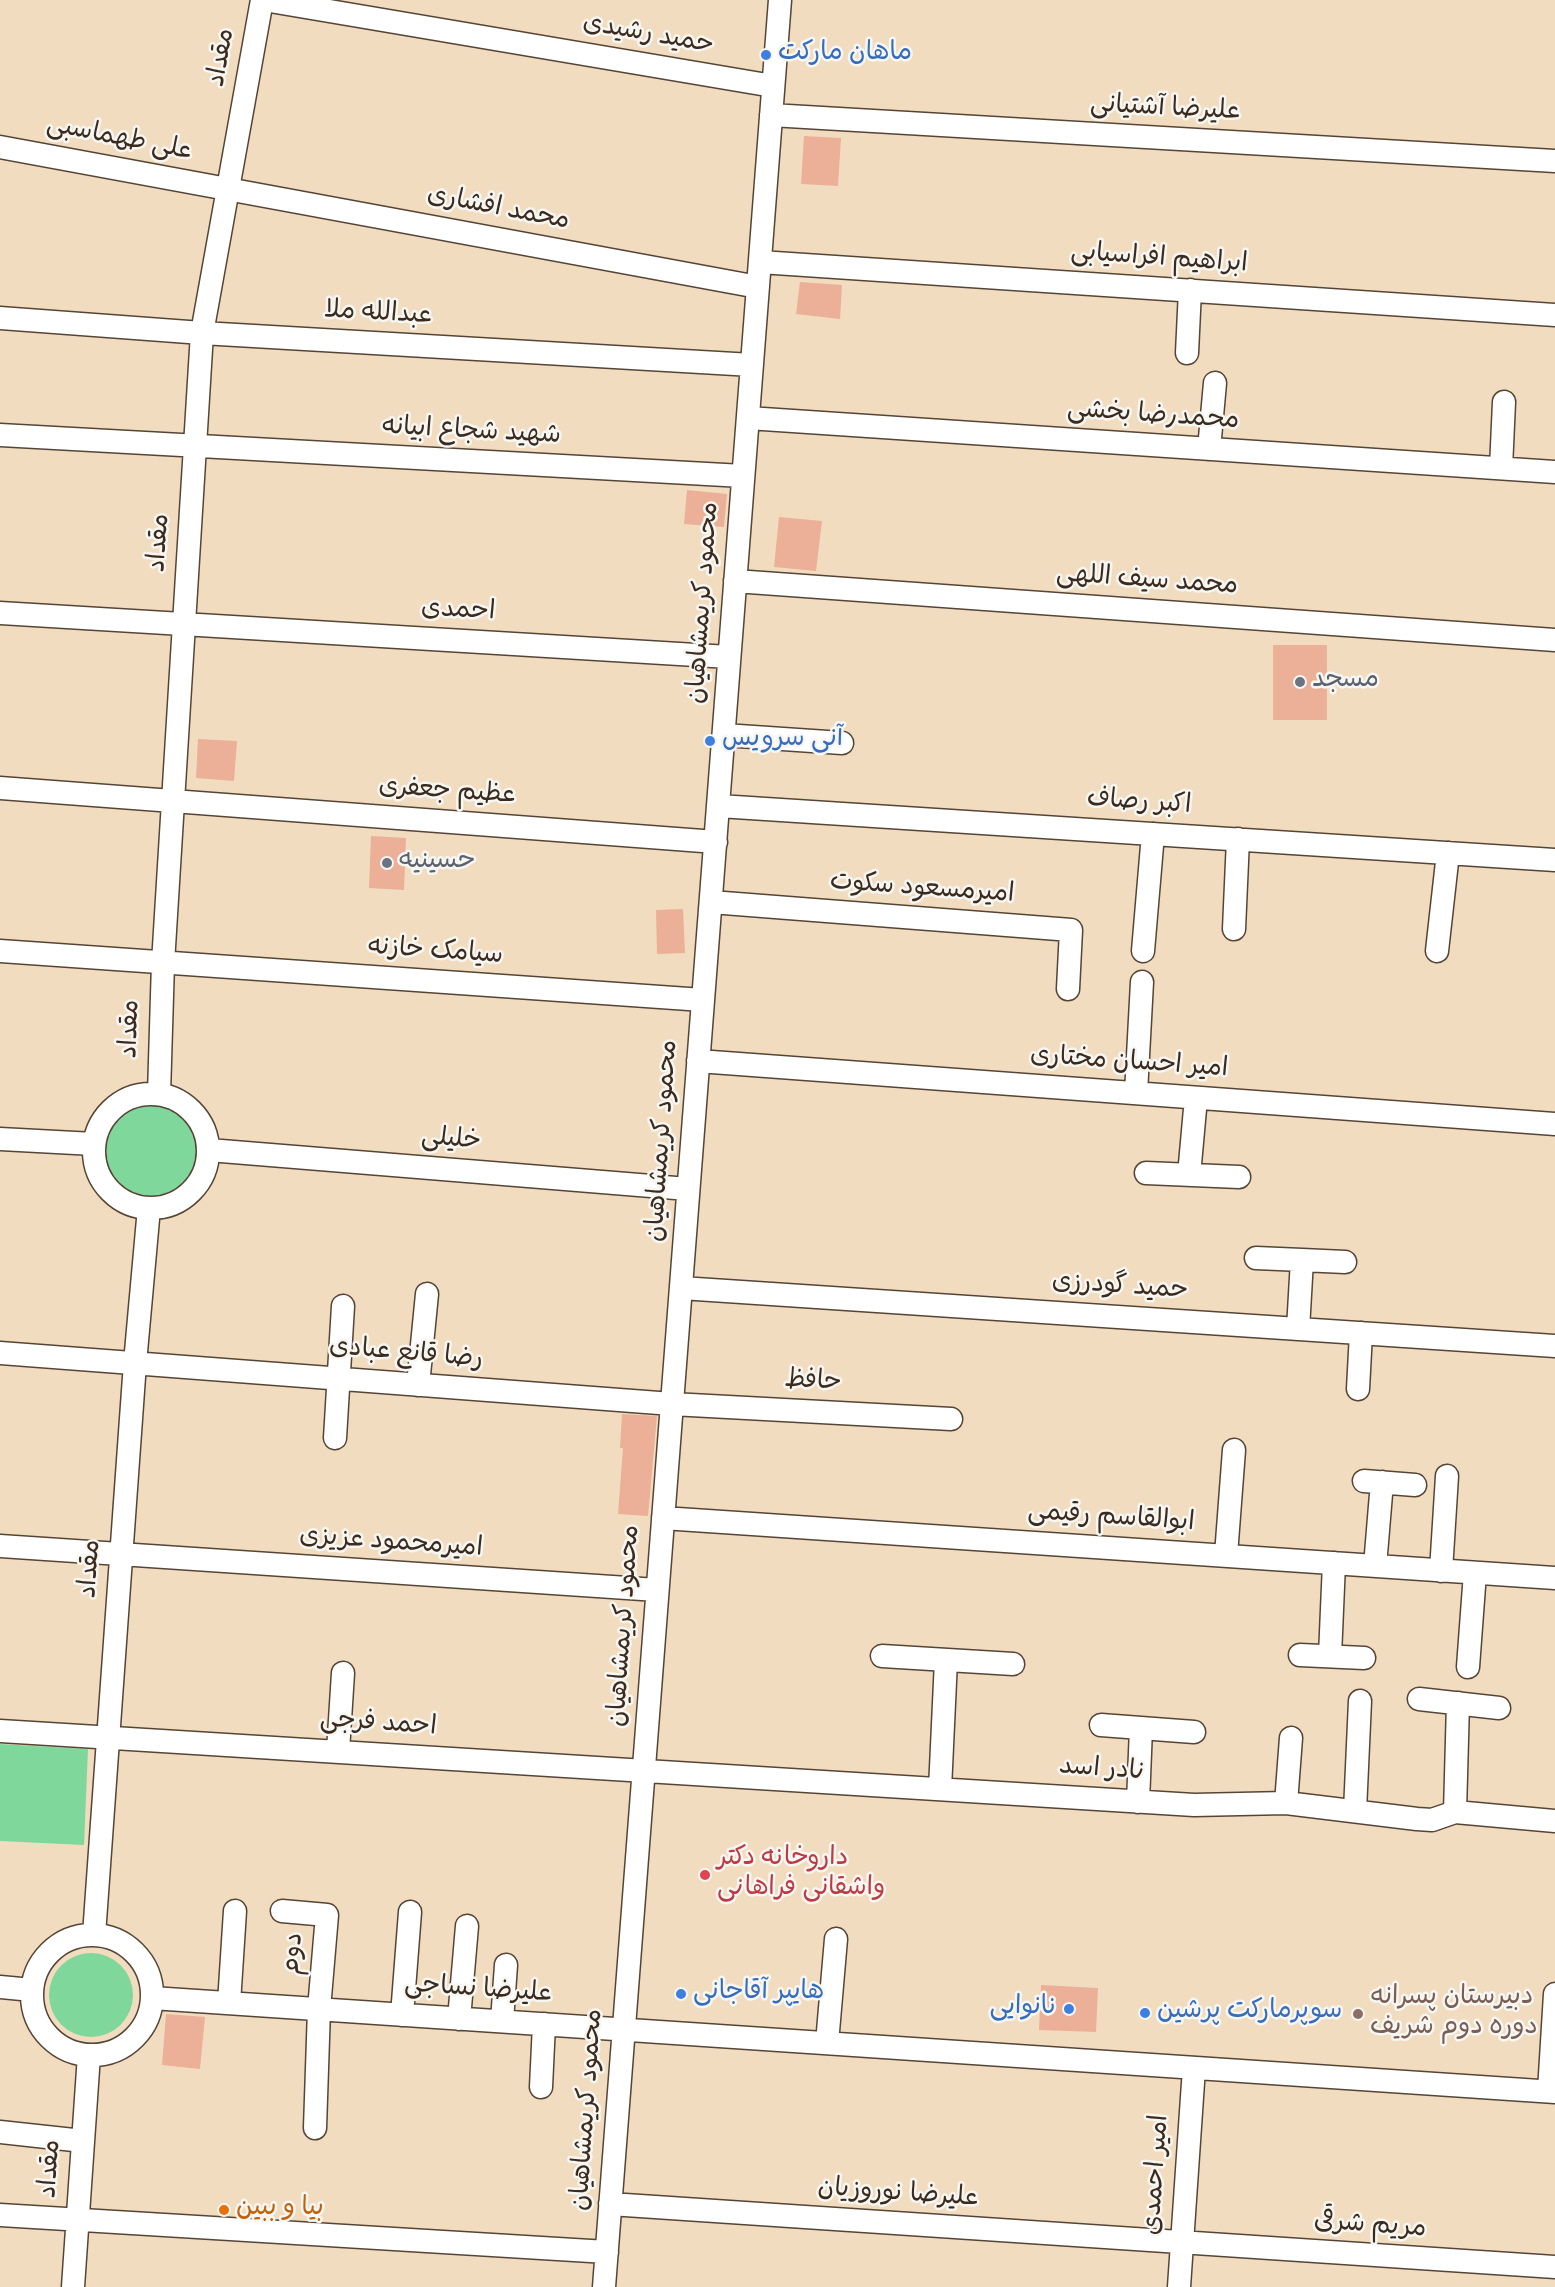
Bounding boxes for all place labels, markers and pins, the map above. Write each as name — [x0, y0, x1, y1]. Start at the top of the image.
place label: ماهان مارکت — [778, 39, 912, 71]
marker: ماهان مارکت — [759, 48, 773, 62]
place label: مسجد — [1312, 666, 1379, 698]
marker: مسجد — [1293, 675, 1307, 689]
place label: آنی سرویس — [722, 725, 843, 757]
marker: آنی سرویس — [703, 734, 717, 748]
place label: حسینیه — [399, 847, 476, 879]
marker: حسینیه — [380, 856, 394, 870]
place label: داروخانه دکتر واشقانی فراهانی — [717, 1844, 885, 1906]
marker: داروخانه دکتر واشقانی فراهانی — [698, 1868, 712, 1882]
place label: هایپر آقاجانی — [693, 1978, 824, 2010]
place label: دبیرستان پسرانه دوره دوم شریف — [1370, 1983, 1538, 2044]
marker: هایپر آقاجانی — [674, 1987, 688, 2001]
place label: نانوایی — [989, 1993, 1057, 2025]
place label: سوپرمارکت پرشین — [1157, 1997, 1342, 2029]
marker: نانوایی — [1062, 2002, 1076, 2016]
marker: سوپرمارکت پرشین — [1138, 2006, 1152, 2020]
marker: دبیرستان پسرانه دوره دوم شریف — [1351, 2007, 1365, 2021]
place label: بیا و ببین — [236, 2194, 324, 2226]
marker: بیا و ببین — [217, 2203, 231, 2217]

